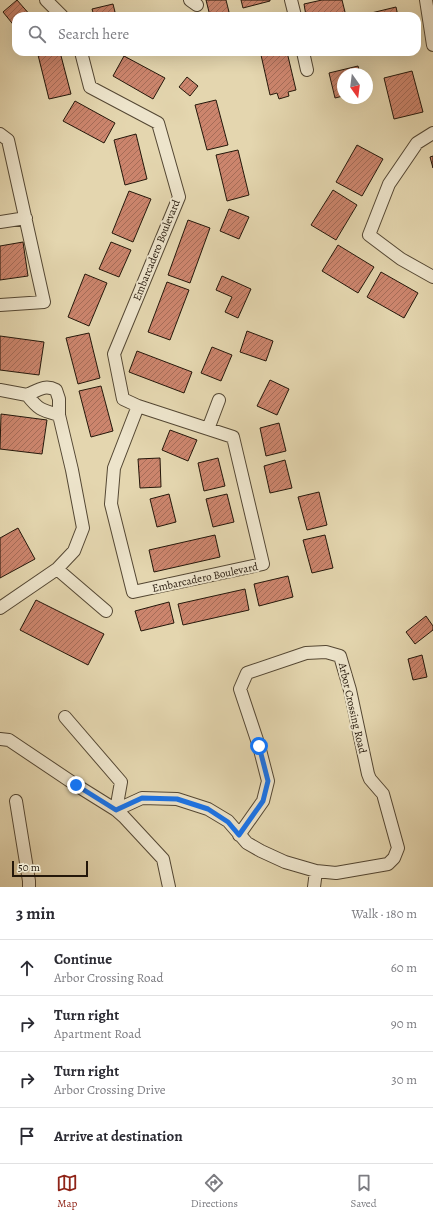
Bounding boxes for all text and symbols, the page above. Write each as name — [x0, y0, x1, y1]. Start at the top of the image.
search box — [12, 12, 421, 56]
icon: search — [26, 23, 48, 45]
text: Search here — [58, 24, 129, 44]
north arrow — [337, 68, 373, 104]
street label: Embarcadero Boulevard — [129, 197, 184, 303]
street label: Embarcadero Boulevard — [151, 559, 259, 596]
street label: Arbor Crossing Road — [335, 660, 370, 755]
route start — [250, 737, 268, 755]
route end — [67, 776, 85, 794]
scale bar — [12, 859, 88, 878]
text: 50 m — [18, 860, 40, 875]
text: 3 min — [16, 902, 55, 925]
text: Walk · 180 m — [351, 905, 417, 922]
text: Continue — [54, 949, 112, 969]
icon: ahead — [16, 957, 38, 979]
text: 60 m — [391, 959, 417, 976]
text: Arbor Crossing Road — [54, 969, 164, 986]
text: Turn right — [54, 1005, 119, 1025]
icon: right — [16, 1013, 38, 1035]
text: 90 m — [391, 1015, 417, 1032]
text: Apartment Road — [54, 1025, 141, 1042]
text: Turn right — [54, 1061, 119, 1081]
icon: right — [16, 1069, 38, 1091]
text: 30 m — [391, 1071, 417, 1088]
text: Arbor Crossing Drive — [54, 1081, 166, 1098]
icon: arrive — [16, 1125, 38, 1147]
text: Arrive at destination — [54, 1126, 183, 1146]
tab: Map — [56, 1172, 78, 1211]
tab: Directions — [191, 1172, 238, 1211]
tab: Saved — [351, 1172, 377, 1211]

